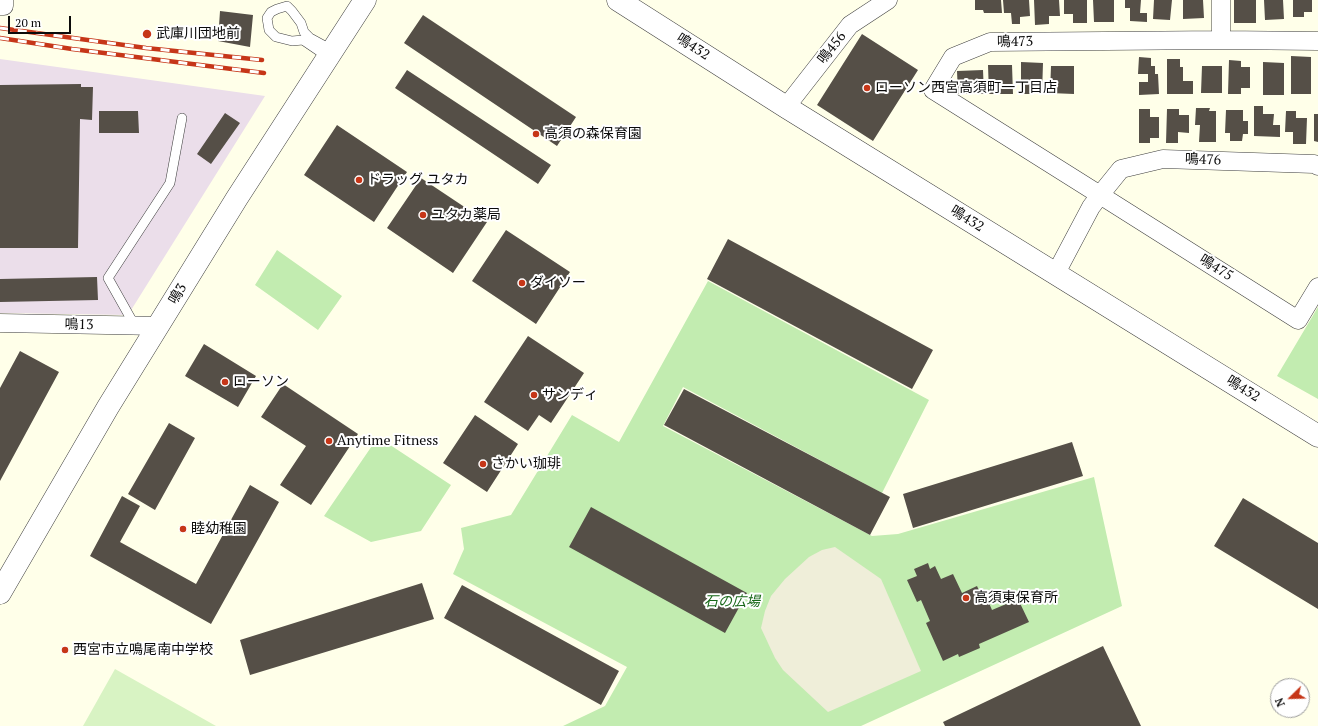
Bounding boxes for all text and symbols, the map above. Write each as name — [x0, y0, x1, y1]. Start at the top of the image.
scale bar — [10, 8, 73, 34]
text: 20 m — [15, 15, 41, 30]
place label: 武庫川団地前 — [156, 26, 240, 42]
marker: 武庫川団地前 — [141, 28, 153, 40]
street label: 鳴456 — [814, 28, 850, 68]
street label: 鳴432 — [673, 30, 713, 64]
street label: 鳴473 — [997, 33, 1033, 51]
place label: ローソン西宮高須町一丁目店 — [875, 80, 1057, 96]
marker: ローソン西宮高須町一丁目店 — [862, 83, 872, 93]
place label: 高須の森保育園 — [544, 126, 642, 142]
marker: 高須の森保育園 — [531, 129, 541, 139]
street label: 鳴476 — [1185, 151, 1221, 169]
place label: ドラッグ ユタカ — [367, 172, 468, 188]
marker: ドラッグ ユタカ — [354, 175, 364, 185]
street label: 鳴432 — [947, 202, 987, 236]
place label: ユタカ薬局 — [431, 207, 501, 223]
marker: ユタカ薬局 — [418, 210, 428, 220]
street label: 鳴475 — [1196, 251, 1236, 285]
place label: ダイソー — [530, 275, 586, 291]
marker: ダイソー — [517, 278, 527, 288]
street label: 鳴3 — [165, 280, 191, 308]
street label: 鳴13 — [64, 316, 94, 334]
street label: 鳴432 — [1223, 372, 1263, 406]
place label: ローソン — [233, 374, 289, 390]
marker: ローソン — [220, 377, 230, 387]
place label: サンディ — [542, 387, 598, 403]
marker: サンディ — [529, 390, 539, 400]
place label: Anytime Fitness — [337, 433, 438, 449]
marker: Anytime Fitness — [324, 436, 334, 446]
place label: さかい珈琲 — [491, 456, 561, 472]
marker: さかい珈琲 — [478, 459, 488, 469]
place label: 睦幼稚園 — [191, 521, 247, 537]
marker: 睦幼稚園 — [178, 524, 188, 534]
place label: 高須東保育所 — [974, 590, 1058, 606]
marker: 高須東保育所 — [961, 593, 971, 603]
park label: 石の広場 — [704, 594, 760, 610]
place label: 西宮市立鳴尾南中学校 — [73, 642, 213, 658]
marker: 西宮市立鳴尾南中学校 — [60, 645, 70, 655]
north arrow — [1270, 678, 1310, 718]
text: N — [1272, 696, 1288, 709]

